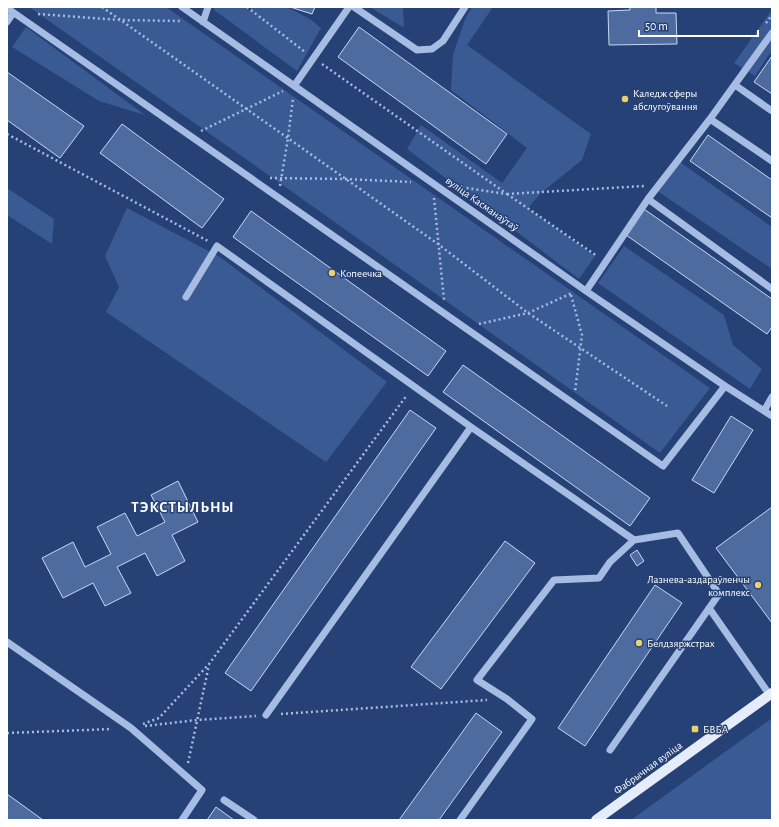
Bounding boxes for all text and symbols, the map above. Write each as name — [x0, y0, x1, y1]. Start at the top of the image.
scale bar — [639, 12, 758, 38]
text: 50 m — [645, 20, 668, 32]
place label: Каледж сферы абслугоўвання — [633, 88, 698, 112]
marker: Каледж сферы абслугоўвання — [620, 94, 630, 104]
street label: вуліца Касманаўтаў — [444, 175, 521, 233]
marker: Копеечка — [327, 268, 337, 278]
place label: Копеечка — [340, 268, 382, 279]
district label: ТЭКСТЫЛЬНЫ — [131, 500, 235, 515]
place label: Лазнева-аздараўленчы комплекс — [647, 574, 750, 598]
marker: Лазнева-аздараўленчы комплекс — [753, 580, 763, 590]
marker: Белдзяржстрах — [634, 638, 644, 648]
place label: Белдзяржстрах — [647, 638, 715, 649]
marker: БВБА — [690, 724, 700, 734]
place label: БВБА — [703, 724, 729, 735]
street label: Фабрычная вуліца — [612, 740, 684, 796]

